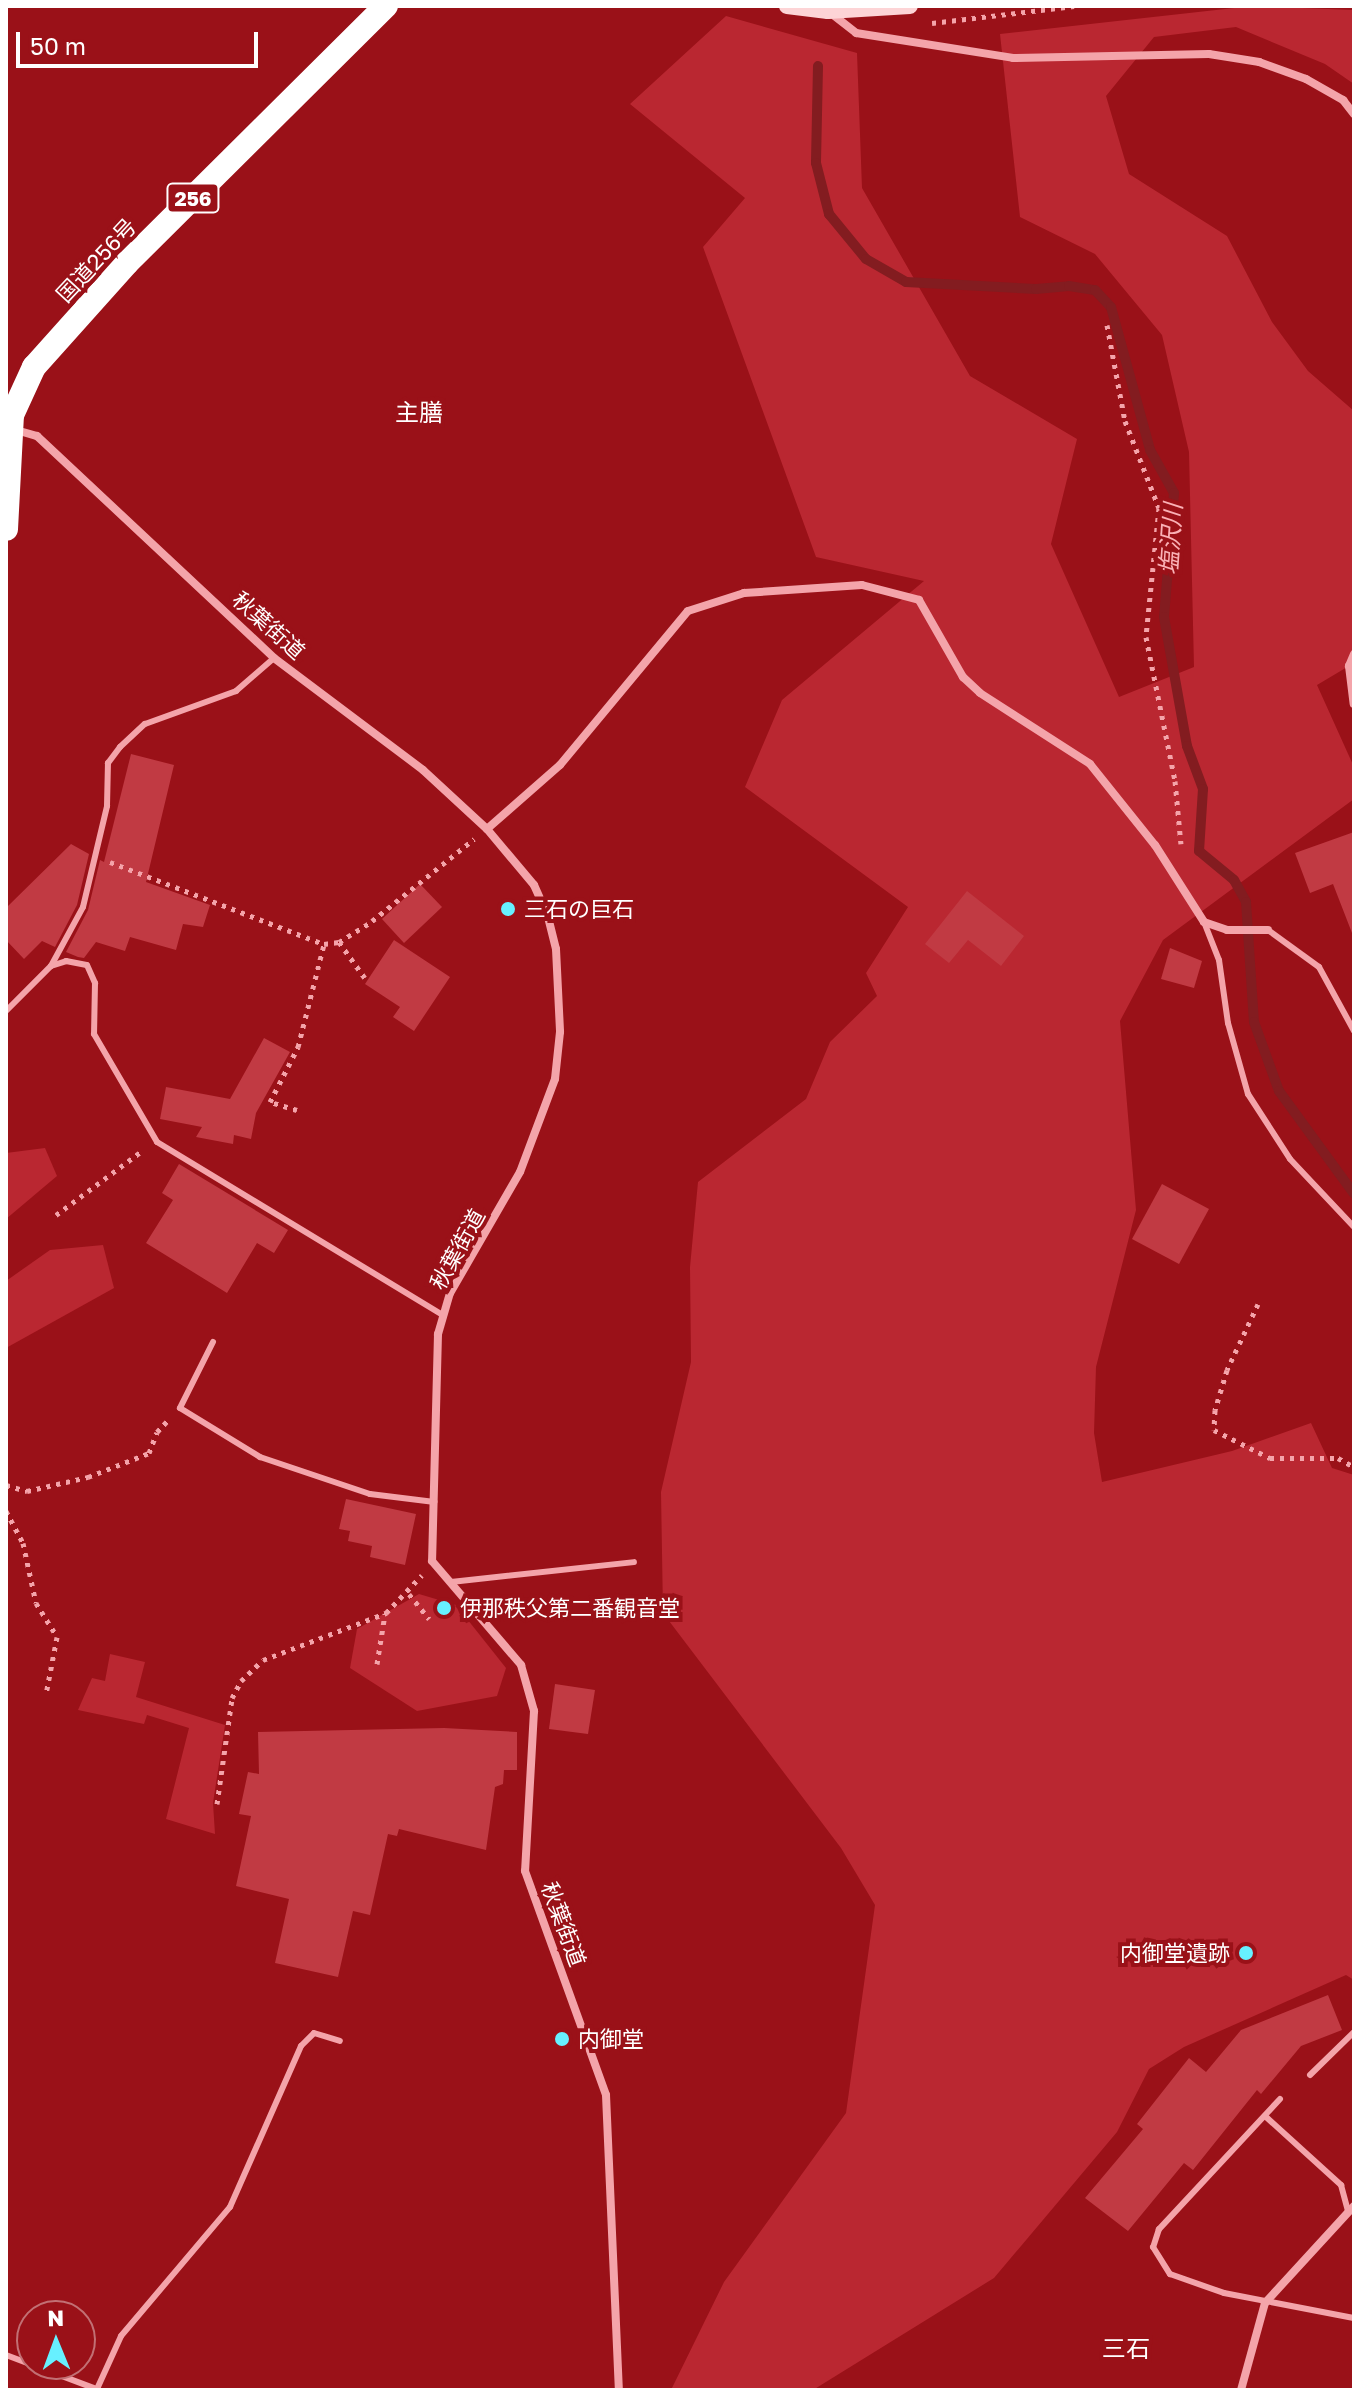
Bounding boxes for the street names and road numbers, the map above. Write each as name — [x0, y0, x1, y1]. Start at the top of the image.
road number: 256 — [165, 182, 221, 214]
street label: 国道256号 — [51, 213, 141, 307]
street label: 秋葉街道 — [227, 586, 311, 664]
street label: 秋葉街道 — [424, 1204, 490, 1294]
street label: 秋葉街道 — [537, 1878, 591, 1970]

